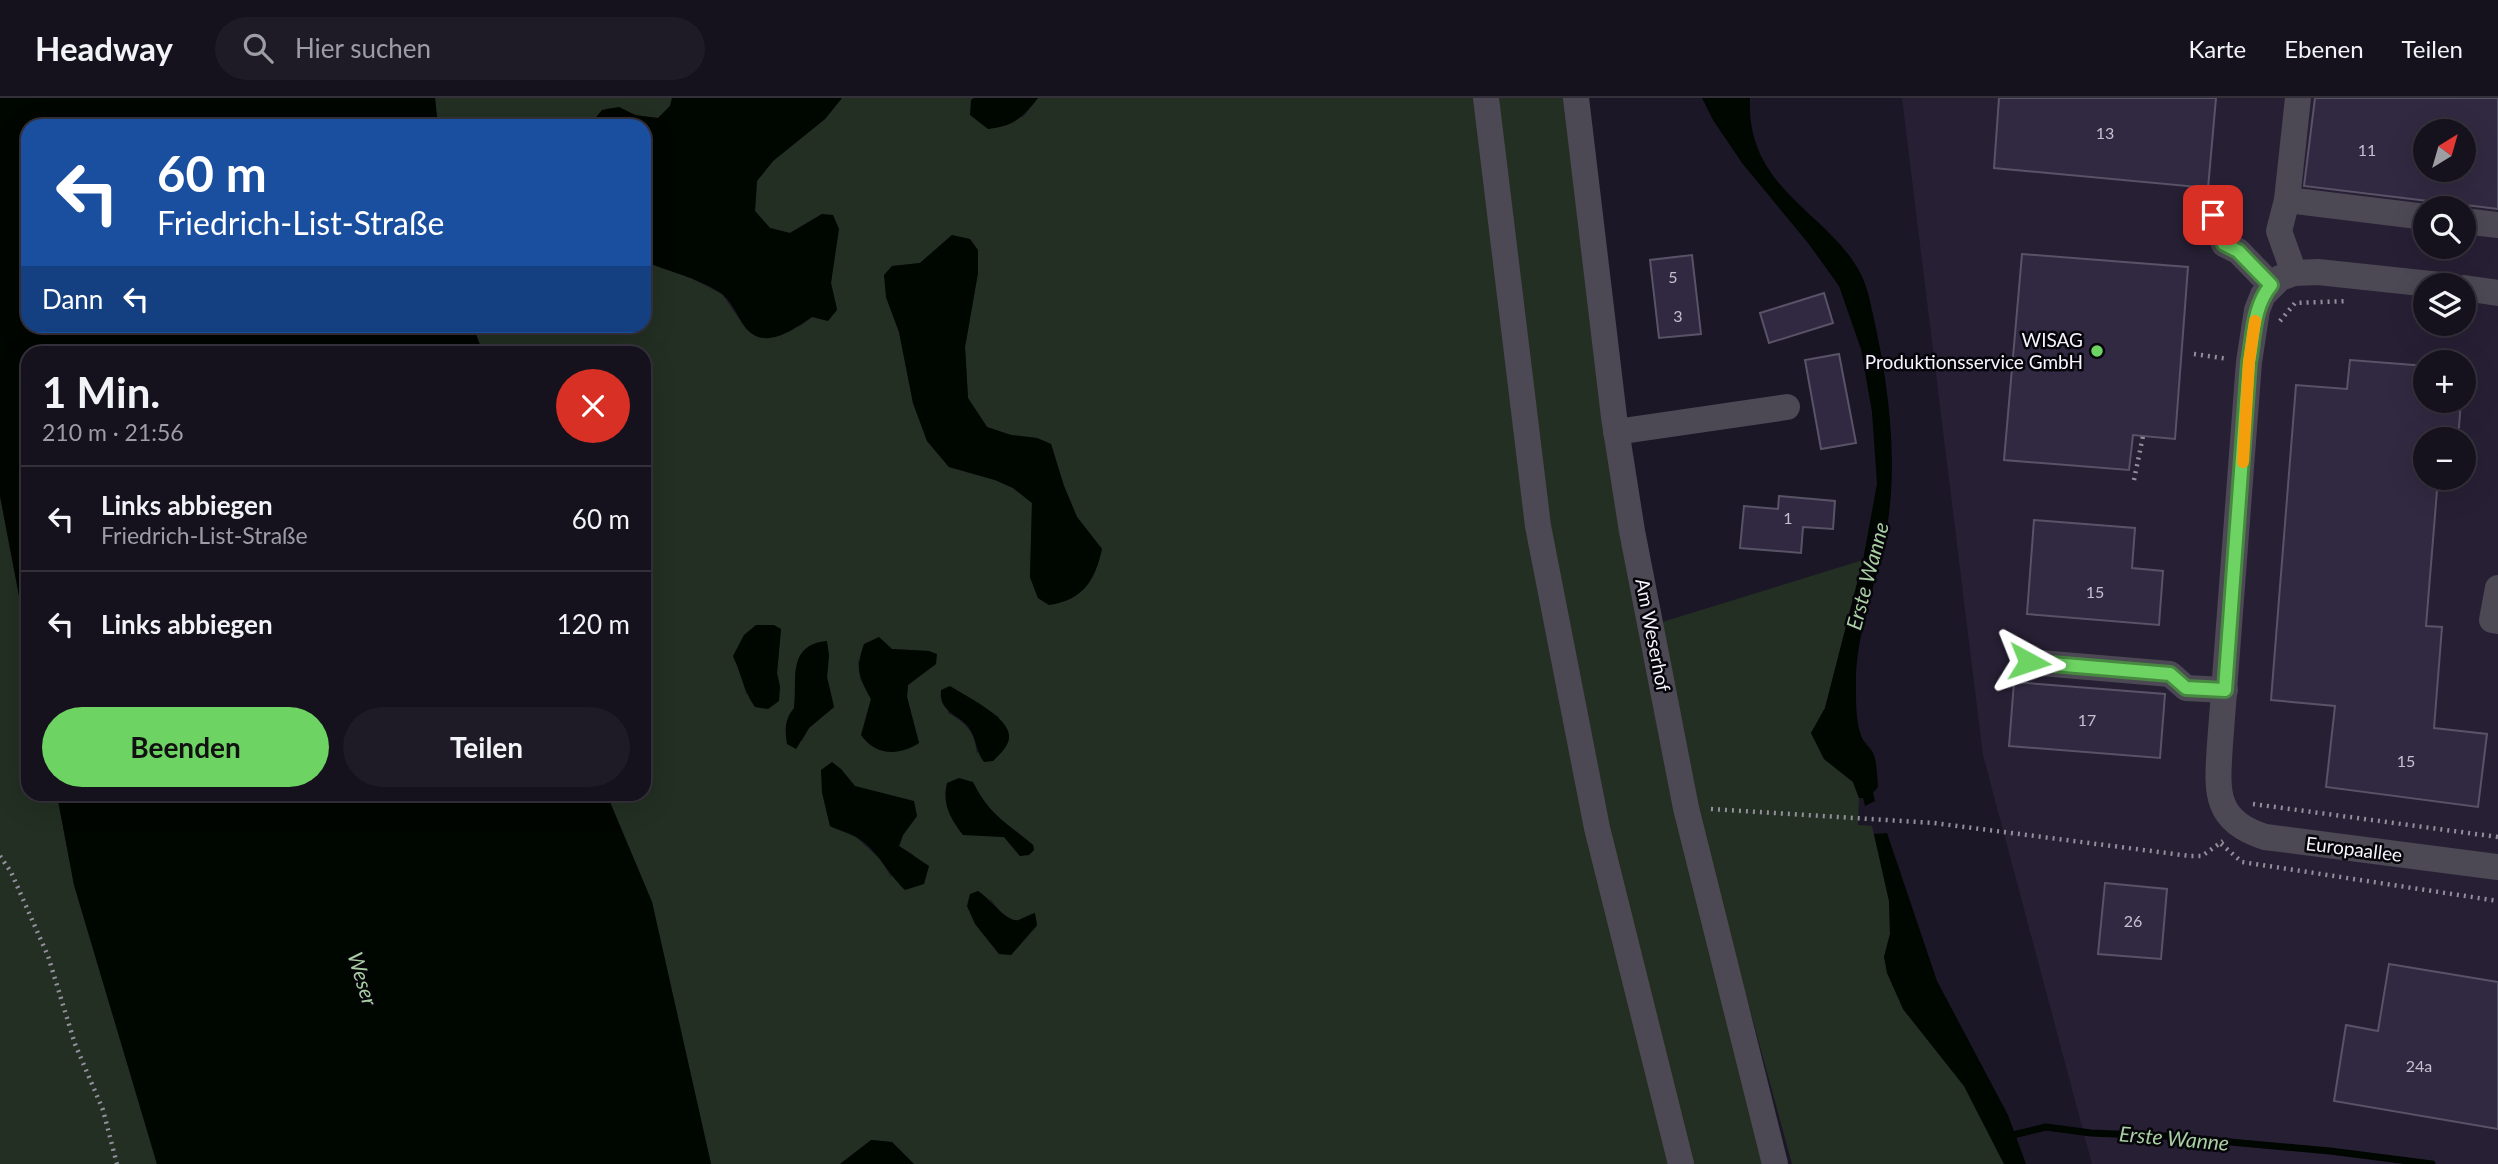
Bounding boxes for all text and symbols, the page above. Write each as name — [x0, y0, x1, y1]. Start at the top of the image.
search box — [215, 17, 705, 80]
text: Headway — [35, 28, 173, 68]
icon: search — [239, 29, 277, 67]
text: Hier suchen — [295, 32, 431, 64]
text: Karte — [2189, 34, 2246, 63]
text: Ebenen — [2284, 34, 2364, 63]
text: Teilen — [2402, 34, 2463, 63]
north arrow — [2413, 119, 2476, 182]
map controls — [2413, 119, 2476, 490]
house number: 13 — [2096, 123, 2114, 142]
house number: 11 — [2358, 140, 2376, 159]
text: 60 m — [157, 144, 267, 202]
icon: left — [42, 147, 133, 238]
pin — [2183, 185, 2243, 245]
icon: arrive — [2194, 196, 2232, 234]
button: search — [2413, 196, 2476, 259]
text: Friedrich-List-Straße — [157, 203, 444, 242]
house number: 5 — [1668, 267, 1678, 286]
button: layers — [2413, 273, 2476, 336]
icon: left — [117, 280, 155, 318]
text: Dann — [42, 283, 103, 315]
house number: 3 — [1673, 306, 1683, 325]
place label: WISAG Produktionsservice GmbH — [1865, 328, 2083, 373]
marker: WISAG Produktionsservice GmbH — [2089, 343, 2105, 359]
button: + — [2413, 350, 2476, 413]
text: 1 Min. — [42, 367, 160, 417]
button: close — [556, 369, 630, 443]
text: 210 m · 21:56 — [42, 418, 184, 446]
button: − — [2413, 427, 2476, 490]
text: Links abbiegen — [101, 489, 273, 521]
icon: left — [42, 500, 80, 538]
text: 60 m — [572, 503, 630, 535]
house number: 1 — [1783, 508, 1793, 527]
water label: Erste Wanne — [1840, 519, 1893, 632]
text: Friedrich-List-Straße — [101, 521, 308, 549]
street label: Am Weserhof — [1631, 576, 1676, 694]
house number: 15 — [2086, 582, 2104, 601]
icon: left — [42, 605, 80, 643]
text: Links abbiegen — [101, 608, 273, 640]
text: 120 m — [557, 608, 630, 640]
position arrow — [1992, 625, 2066, 699]
button: Beenden — [42, 707, 329, 787]
button: Teilen — [343, 707, 630, 787]
house number: 17 — [2078, 710, 2096, 729]
house number: 15 — [2397, 751, 2415, 770]
street label: Europaallee — [2305, 831, 2404, 866]
house number: 26 — [2124, 911, 2142, 930]
water label: Weser — [343, 949, 384, 1009]
house number: 24a — [2406, 1056, 2432, 1075]
water label: Erste Wanne — [2118, 1120, 2230, 1155]

